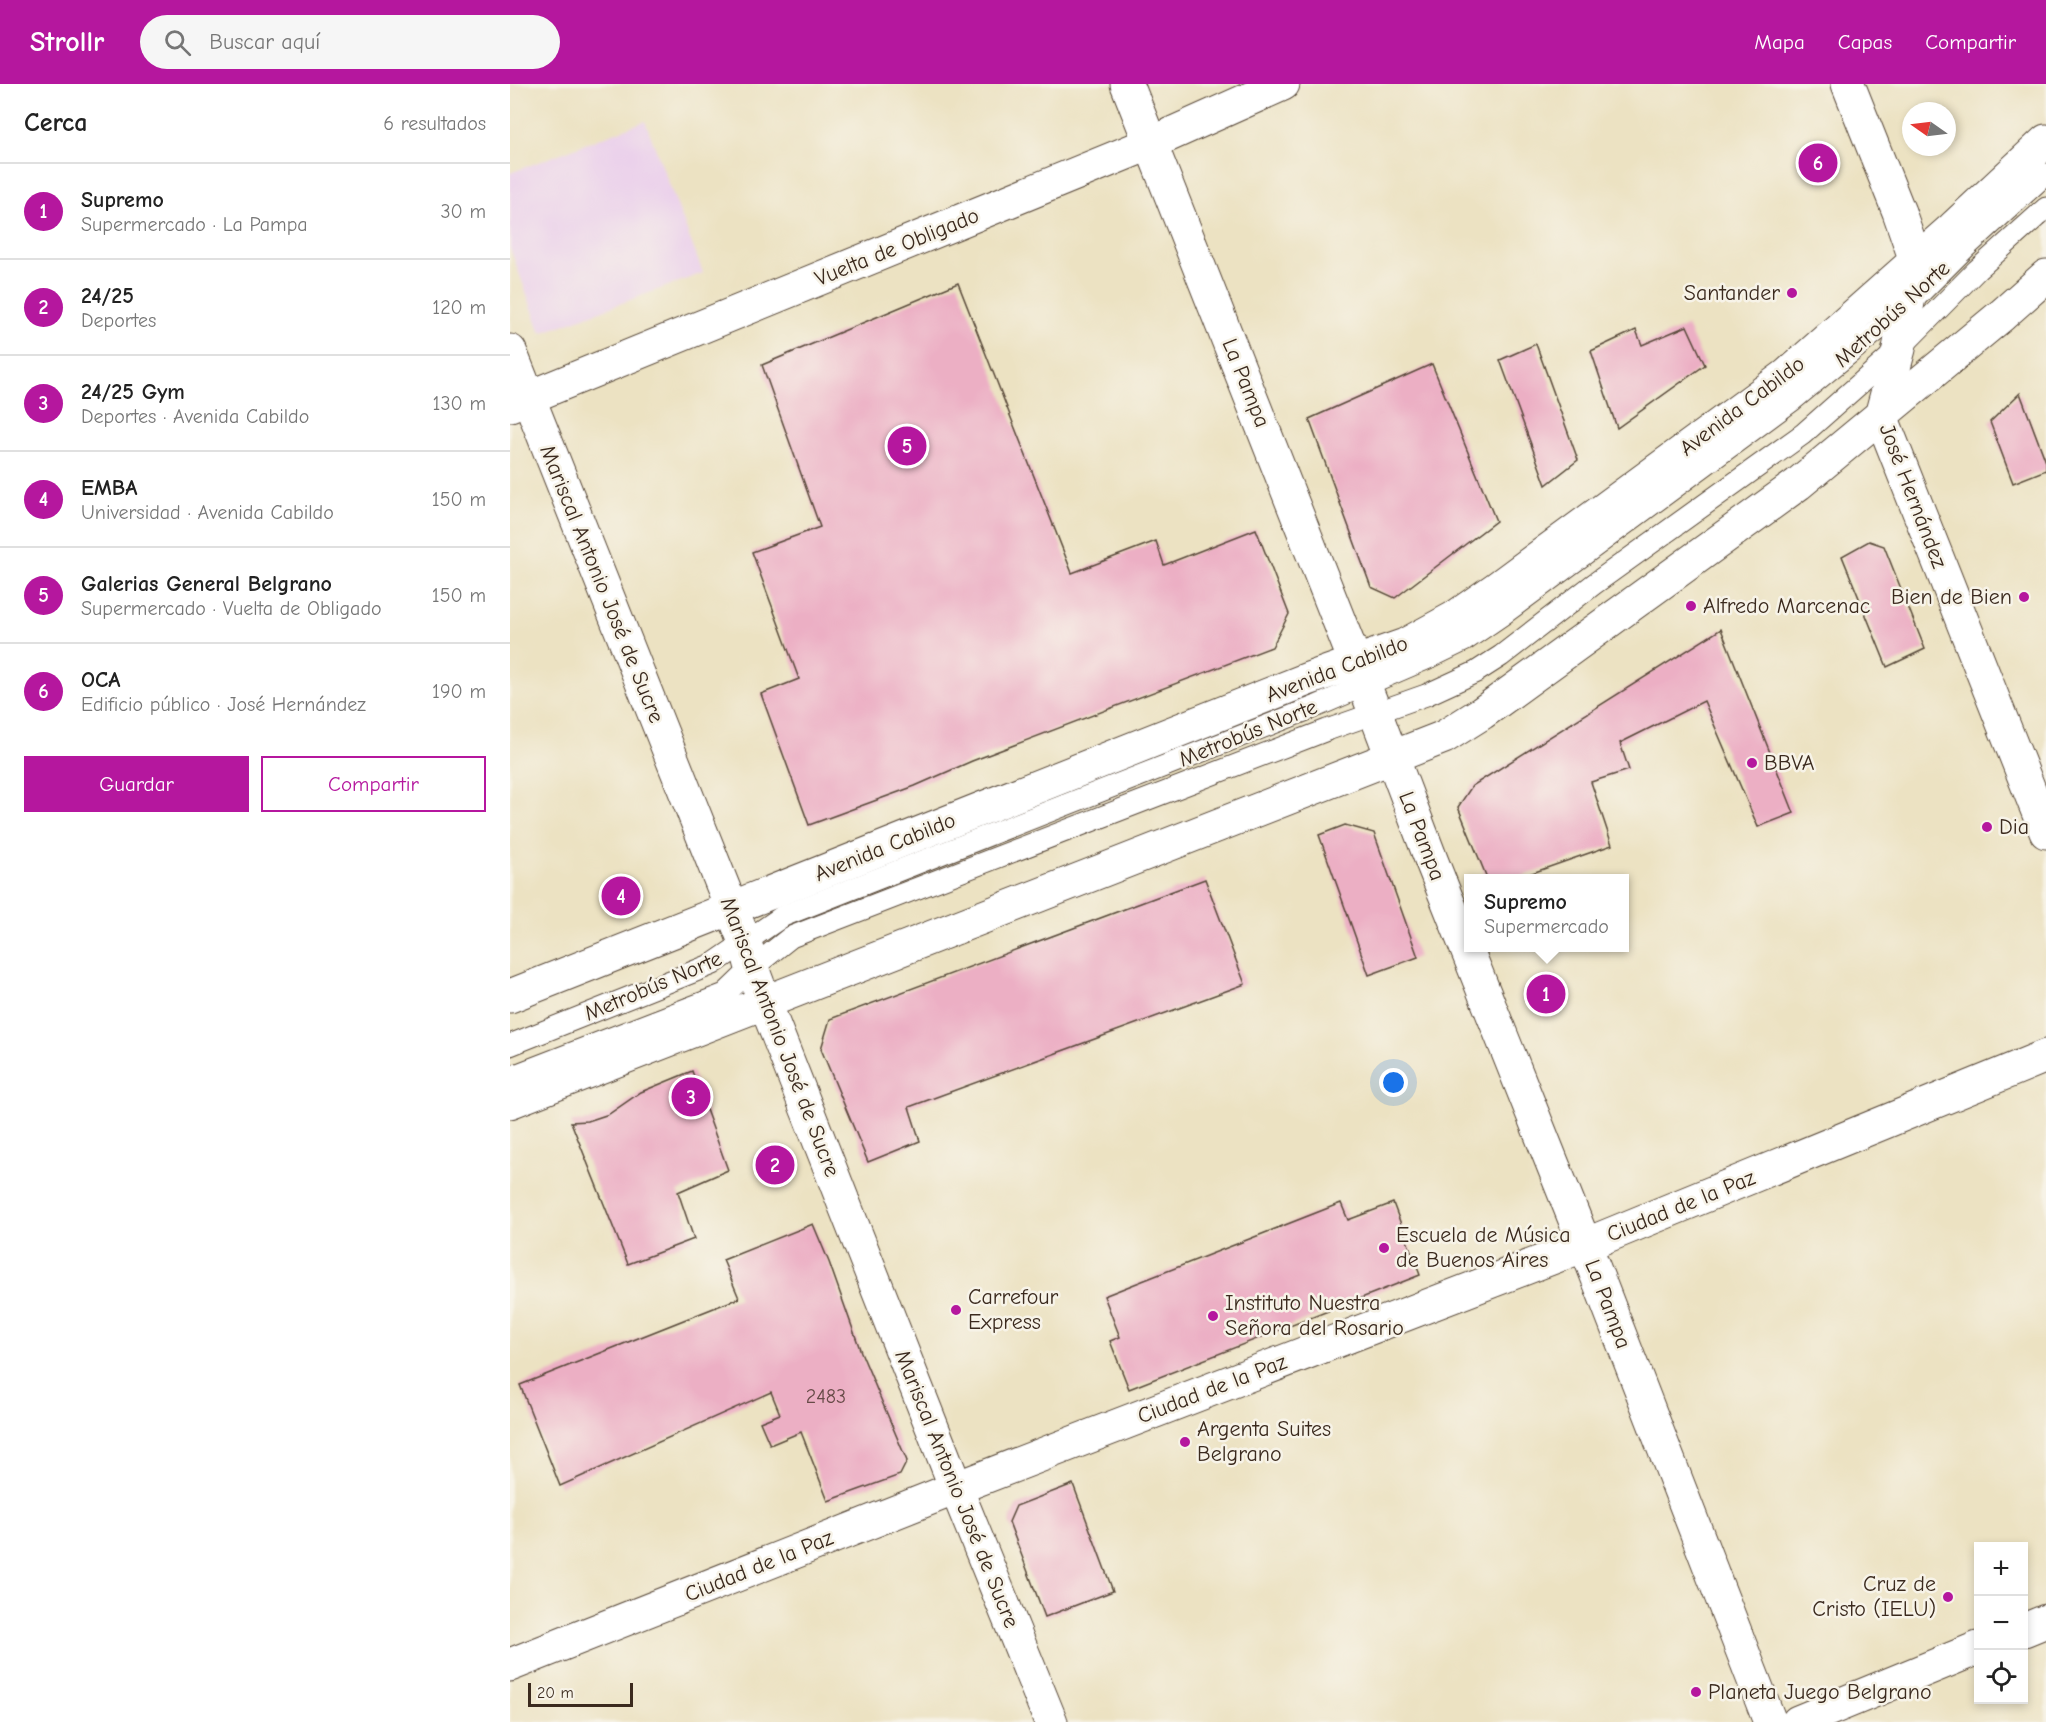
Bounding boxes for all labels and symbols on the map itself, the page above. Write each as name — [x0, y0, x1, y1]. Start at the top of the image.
north arrow — [1902, 102, 1956, 156]
pin: 6 — [1798, 140, 1838, 185]
street label: Vuelta de Obligado — [811, 202, 983, 292]
street label: Metrobús Norte — [1829, 255, 1955, 373]
place label: Santander — [1684, 280, 1780, 306]
marker: Santander — [1785, 286, 1799, 300]
street label: La Pampa — [1216, 335, 1276, 431]
street label: Avenida Cabildo — [1674, 351, 1810, 461]
street label: José Hernández — [1874, 420, 1953, 572]
pin: 5 — [888, 424, 926, 469]
street label: Mariscal Antonio José de Sucre — [534, 441, 670, 727]
place label: Bien de Bien — [1891, 584, 2012, 610]
marker: Bien de Bien — [2017, 590, 2031, 604]
place label: Alfredo Marcenac — [1703, 593, 1871, 619]
marker: Alfredo Marcenac — [1684, 599, 1698, 613]
street label: Avenida Cabildo — [1262, 630, 1412, 708]
street label: Metrobús Norte — [1175, 693, 1321, 773]
place label: BBVA — [1764, 750, 1815, 776]
marker: BBVA — [1745, 756, 1759, 770]
street label: La Pampa — [1393, 788, 1451, 884]
street label: Avenida Cabildo — [811, 807, 959, 887]
place label: Dia — [1999, 814, 2029, 840]
marker: Dia — [1980, 820, 1994, 834]
pin: 4 — [602, 874, 640, 918]
street label: Mariscal Antonio José de Sucre — [715, 893, 845, 1181]
street label: Metrobús Norte — [580, 945, 726, 1027]
pin: 1 — [1526, 972, 1566, 1016]
your location — [1379, 1068, 1408, 1097]
pin: 3 — [672, 1074, 711, 1120]
pin: 2 — [756, 1142, 794, 1188]
street label: Ciudad de la Paz — [1603, 1164, 1759, 1248]
place label: Escuela de Música de Buenos Aires — [1396, 1222, 1571, 1273]
marker: Escuela de Música de Buenos Aires — [1377, 1241, 1391, 1255]
street label: La Pampa — [1579, 1256, 1637, 1352]
place label: Carrefour Express — [968, 1284, 1059, 1335]
place label: Instituto Nuestra Señora del Rosario — [1225, 1290, 1404, 1341]
marker: Carrefour Express — [949, 1303, 963, 1317]
marker: Instituto Nuestra Señora del Rosario — [1206, 1309, 1220, 1323]
street label: Mariscal Antonio José de Sucre — [889, 1346, 1025, 1632]
street label: Ciudad de la Paz — [1134, 1348, 1291, 1429]
house number: 2483 — [806, 1385, 846, 1408]
place label: Argenta Suites Belgrano — [1197, 1416, 1331, 1467]
marker: Argenta Suites Belgrano — [1178, 1435, 1192, 1449]
street label: Ciudad de la Paz — [681, 1524, 837, 1608]
place label: Cruz de Cristo (IELU) — [1812, 1571, 1936, 1622]
marker: Cruz de Cristo (IELU) — [1941, 1590, 1955, 1604]
place label: Planeta Juego Belgrano — [1708, 1679, 1932, 1705]
scale bar — [528, 1680, 633, 1708]
marker: Planeta Juego Belgrano — [1689, 1685, 1703, 1699]

